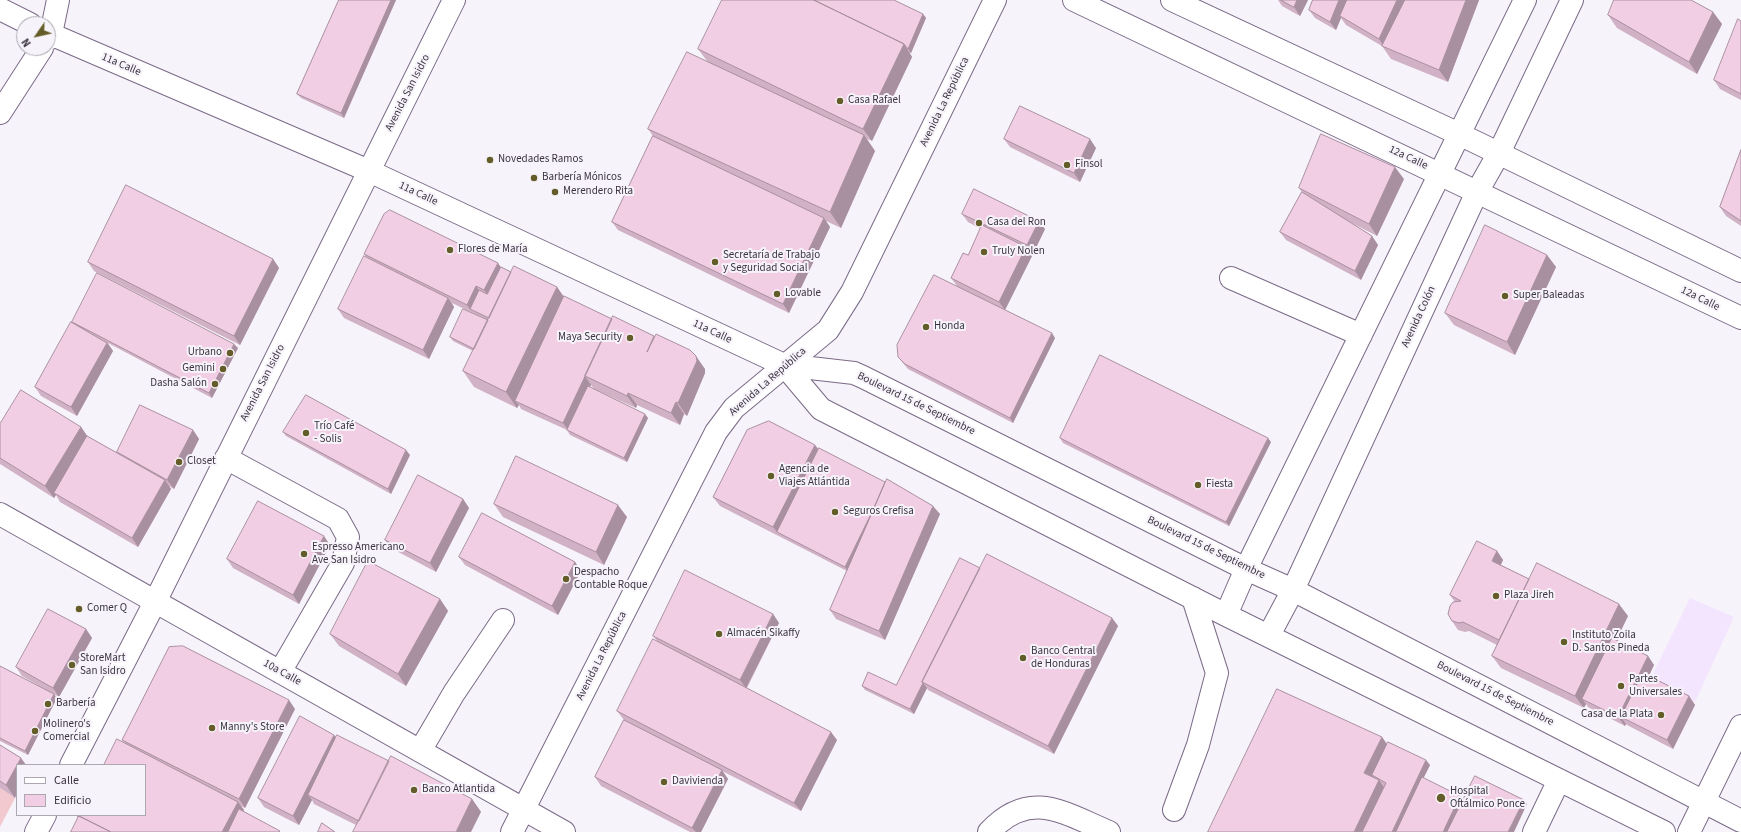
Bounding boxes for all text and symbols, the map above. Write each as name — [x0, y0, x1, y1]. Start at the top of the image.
north arrow — [16, 16, 56, 56]
text: N — [18, 35, 35, 50]
street label: 11a Calle — [99, 51, 143, 79]
street label: Avenida San Isidro — [383, 52, 433, 134]
street label: Avenida La República — [918, 55, 972, 149]
place label: Casa Rafael — [848, 94, 901, 108]
marker: Casa Rafael — [835, 96, 845, 106]
street label: 12a Calle — [1386, 143, 1430, 173]
place label: Novedades Ramos — [498, 153, 583, 167]
marker: Novedades Ramos — [485, 155, 495, 165]
place label: Finsol — [1075, 158, 1103, 172]
marker: Finsol — [1062, 160, 1072, 170]
place label: Barbería Mónicos — [542, 171, 622, 185]
marker: Barbería Mónicos — [529, 173, 539, 183]
street label: 11a Calle — [396, 179, 440, 209]
place label: Merendero Rita — [563, 185, 633, 199]
marker: Merendero Rita — [550, 187, 560, 197]
place label: Casa del Ron — [987, 216, 1046, 230]
marker: Casa del Ron — [974, 218, 984, 228]
place label: Flores de María — [458, 243, 528, 257]
marker: Flores de María — [445, 245, 455, 255]
place label: Truly Nolen — [992, 245, 1045, 259]
marker: Truly Nolen — [979, 247, 989, 257]
place label: Secretaría de Trabajo y Seguridad Social — [723, 249, 820, 275]
marker: Secretaría de Trabajo y Seguridad Social — [710, 257, 720, 267]
street label: Avenida Colón — [1399, 284, 1439, 350]
street label: 12a Calle — [1678, 284, 1722, 314]
place label: Lovable — [785, 287, 821, 301]
marker: Lovable — [772, 289, 782, 299]
place label: Super Baleadas — [1513, 289, 1584, 303]
marker: Super Baleadas — [1500, 291, 1510, 301]
street label: 11a Calle — [690, 317, 734, 347]
place label: Honda — [934, 320, 965, 334]
marker: Honda — [921, 322, 931, 332]
place label: Maya Security — [558, 331, 622, 345]
marker: Maya Security — [625, 333, 635, 343]
street label: Avenida San Isidro — [238, 342, 288, 424]
street label: Avenida La República — [727, 345, 809, 419]
place label: Urbano — [188, 346, 222, 360]
marker: Urbano — [225, 348, 235, 358]
place label: Gemini — [182, 362, 215, 376]
marker: Gemini — [218, 364, 228, 374]
street label: Boulevard 15 de Septiembre — [855, 370, 977, 438]
place label: Dasha Salón — [150, 377, 207, 391]
marker: Dasha Salón — [210, 379, 220, 389]
place label: Trío Café - Solis — [314, 420, 354, 446]
marker: Trío Café - Solis — [301, 428, 311, 438]
place label: Closet — [187, 455, 216, 469]
marker: Closet — [174, 457, 184, 467]
place label: Agencia de Viajes Atlántida — [779, 463, 850, 489]
marker: Agencia de Viajes Atlántida — [766, 471, 776, 481]
place label: Fiesta — [1206, 478, 1233, 492]
marker: Fiesta — [1193, 480, 1203, 490]
place label: Seguros Crefisa — [843, 505, 914, 519]
marker: Seguros Crefisa — [830, 507, 840, 517]
street label: Boulevard 15 de Septiembre — [1145, 514, 1267, 582]
place label: Espresso Americano Ave San Isidro — [312, 541, 405, 567]
marker: Espresso Americano Ave San Isidro — [299, 549, 309, 559]
place label: Despacho Contable Roque — [574, 566, 647, 592]
marker: Despacho Contable Roque — [561, 574, 571, 584]
place label: Plaza Jireh — [1504, 589, 1554, 603]
marker: Plaza Jireh — [1491, 591, 1501, 601]
place label: Comer Q — [87, 602, 127, 616]
marker: Comer Q — [74, 604, 84, 614]
street label: Avenida La República — [574, 609, 630, 703]
place label: Almacén Sikaffy — [727, 627, 800, 641]
marker: Almacén Sikaffy — [714, 629, 724, 639]
place label: Instituto Zoila D. Santos Pineda — [1572, 629, 1650, 655]
marker: Instituto Zoila D. Santos Pineda — [1559, 637, 1569, 647]
place label: Banco Central de Honduras — [1031, 645, 1095, 671]
place label: StoreMart San Isidro — [80, 652, 126, 678]
marker: Banco Central de Honduras — [1018, 653, 1028, 663]
street label: 10a Calle — [261, 657, 303, 689]
street label: Boulevard 15 de Septiembre — [1434, 659, 1556, 729]
marker: StoreMart San Isidro — [67, 660, 77, 670]
place label: Partes Universales — [1629, 673, 1682, 699]
marker: Partes Universales — [1616, 681, 1626, 691]
place label: Barbería — [56, 697, 95, 711]
marker: Barbería — [43, 699, 53, 709]
place label: Casa de la Plata — [1581, 708, 1653, 722]
marker: Casa de la Plata — [1656, 710, 1666, 720]
place label: Molinero's Comercial — [43, 718, 90, 744]
place label: Manny's Store — [220, 721, 284, 735]
marker: Manny's Store — [207, 723, 217, 733]
marker: Molinero's Comercial — [30, 726, 40, 736]
legend — [16, 764, 146, 816]
text: Calle — [54, 772, 79, 789]
place label: Davivienda — [672, 775, 723, 789]
marker: Davivienda — [659, 777, 669, 787]
place label: Banco Atlantida — [422, 783, 495, 797]
marker: Banco Atlantida — [409, 785, 419, 795]
place label: Hospital Oftálmico Ponce — [1450, 785, 1525, 811]
text: Edificio — [54, 792, 91, 809]
marker: Hospital Oftálmico Ponce — [1435, 792, 1447, 804]

